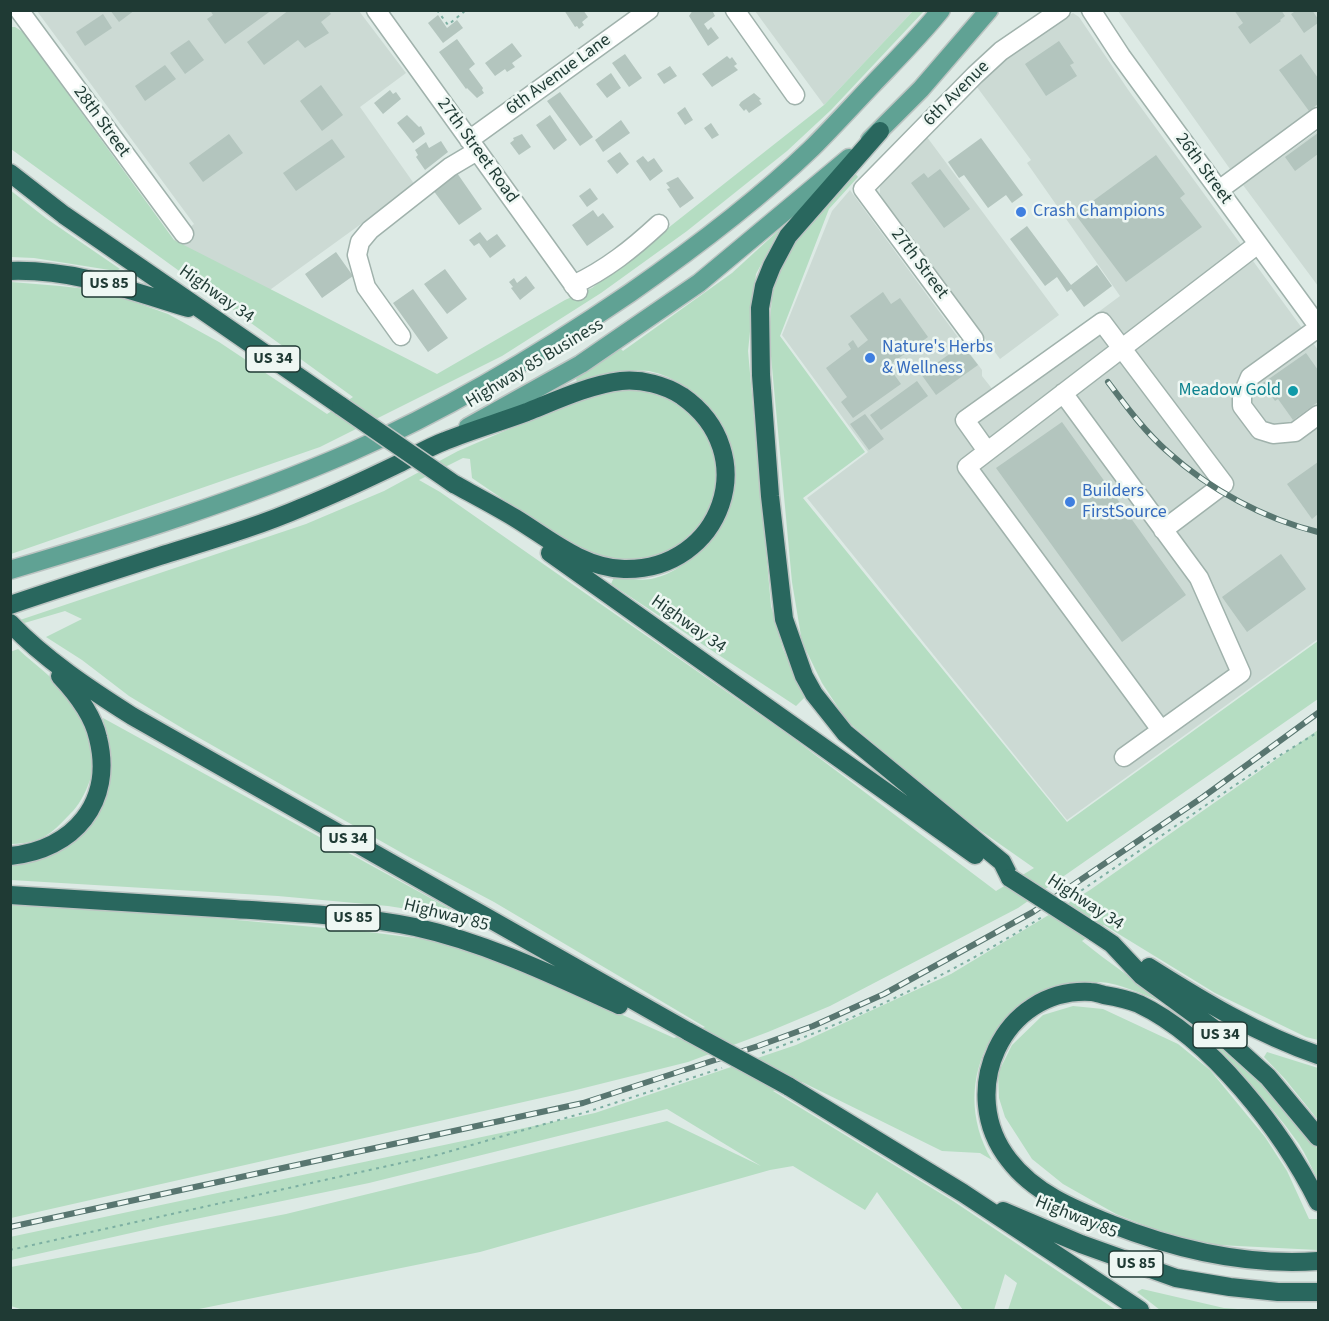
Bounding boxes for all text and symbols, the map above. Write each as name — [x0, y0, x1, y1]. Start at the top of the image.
street label: 6th Avenue Lane — [502, 30, 616, 120]
street label: 6th Avenue — [920, 57, 994, 131]
street label: 28th Street — [68, 82, 134, 162]
street label: 27th Street Road — [432, 94, 522, 208]
street label: 26th Street — [1170, 129, 1236, 209]
place label: Crash Champions — [1033, 201, 1165, 223]
marker: Crash Champions — [1014, 205, 1028, 219]
street label: 27th Street — [886, 225, 952, 303]
street label: Highway 34 — [174, 261, 258, 329]
road number: US 85 — [82, 271, 136, 297]
street label: Highway 85 Business — [462, 314, 608, 414]
place label: Nature's Herbs & Wellness — [882, 337, 993, 380]
road number: US 34 — [246, 346, 300, 372]
marker: Nature's Herbs & Wellness — [863, 351, 877, 365]
place label: Meadow Gold — [1178, 380, 1281, 402]
marker: Meadow Gold — [1286, 384, 1300, 398]
place label: Builders FirstSource — [1082, 481, 1167, 524]
marker: Builders FirstSource — [1063, 495, 1077, 509]
street label: Highway 34 — [646, 591, 730, 659]
road number: US 34 — [321, 826, 375, 852]
street label: Highway 34 — [1043, 870, 1127, 936]
street label: Highway 85 — [401, 895, 491, 937]
road number: US 85 — [326, 905, 380, 931]
road number: US 34 — [1193, 1022, 1247, 1048]
street label: Highway 85 — [1032, 1192, 1120, 1244]
road number: US 85 — [1109, 1251, 1163, 1277]

